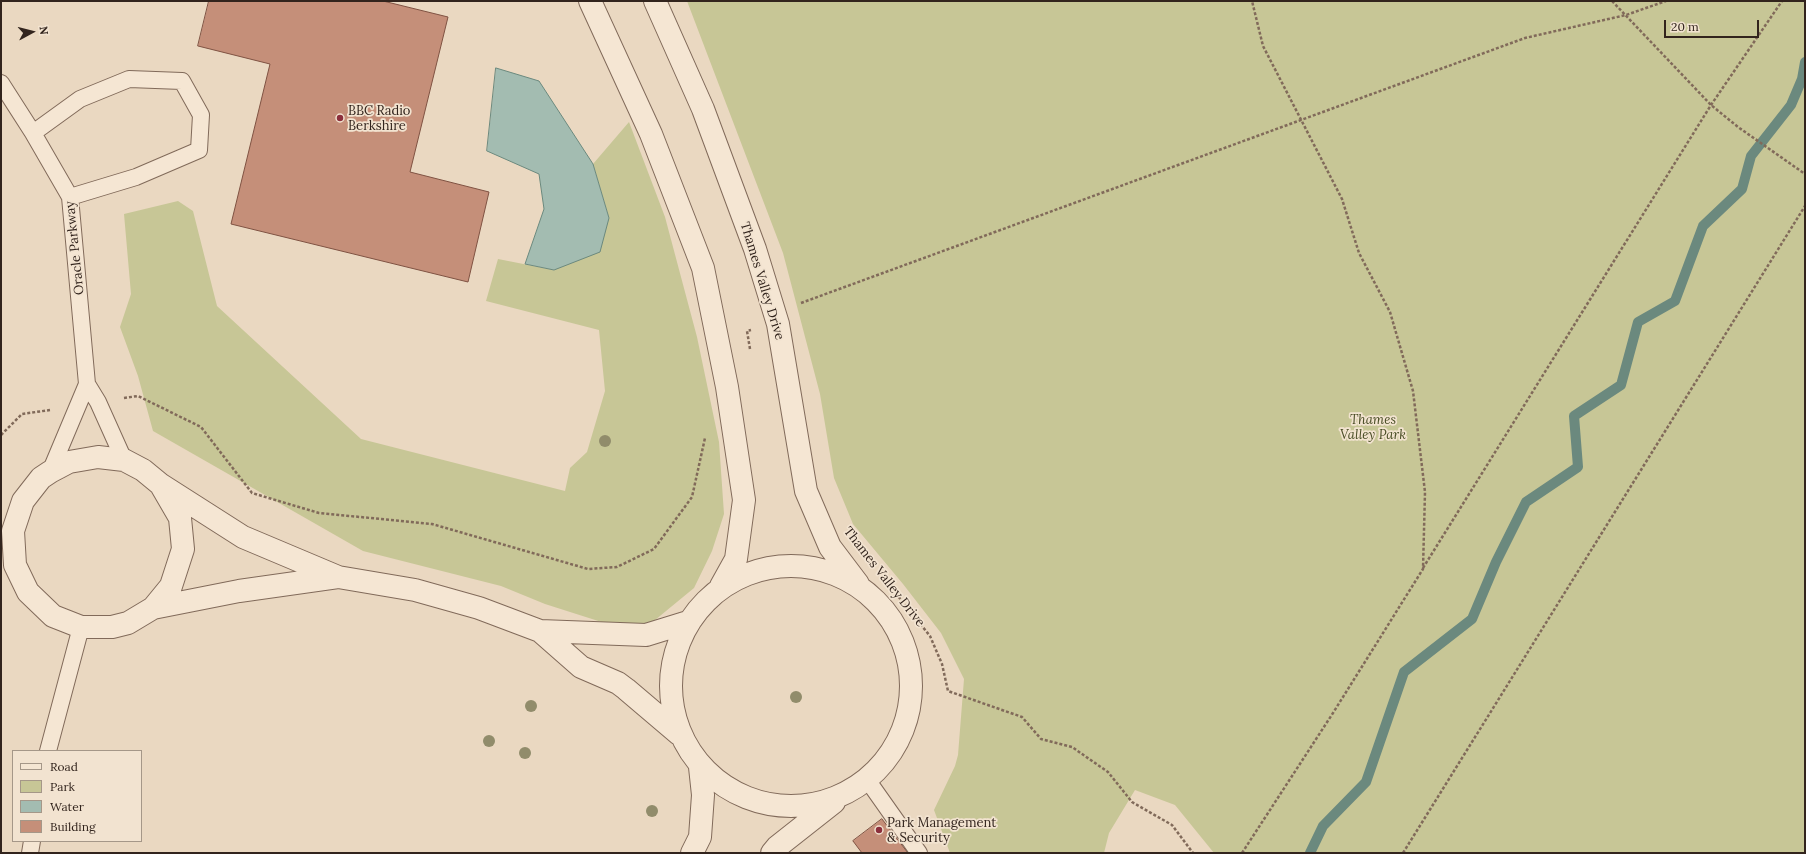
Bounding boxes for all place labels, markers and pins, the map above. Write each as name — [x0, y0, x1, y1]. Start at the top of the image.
place label: BBC Radio Berkshire — [348, 103, 410, 134]
marker: BBC Radio Berkshire — [335, 113, 345, 123]
place label: Park Management & Security — [887, 815, 996, 846]
marker: Park Management & Security — [874, 825, 884, 835]

